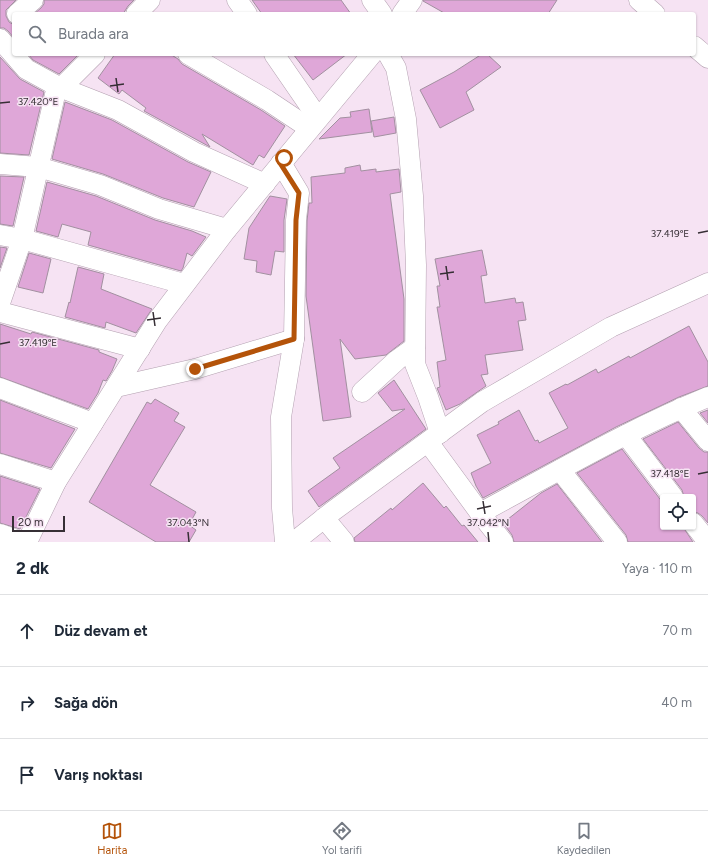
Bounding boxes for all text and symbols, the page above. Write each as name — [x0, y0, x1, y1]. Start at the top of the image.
search box — [12, 12, 696, 56]
icon: search — [26, 23, 48, 45]
text: Burada ara — [58, 25, 129, 43]
text: 37.420°E — [18, 95, 58, 108]
route start — [275, 149, 293, 167]
text: 37.419°E — [651, 227, 689, 240]
text: 37.419°E — [19, 336, 57, 349]
route end — [186, 360, 204, 378]
text: 37.418°E — [651, 467, 690, 480]
map controls — [660, 494, 696, 530]
button: locate — [660, 494, 696, 530]
scale bar — [12, 514, 65, 533]
text: 20 m — [18, 516, 43, 529]
text: 37.043°N — [167, 516, 209, 529]
text: 37.042°N — [467, 516, 509, 529]
text: 2 dk — [16, 558, 49, 578]
text: Yaya · 110 m — [622, 561, 692, 576]
icon: ahead — [16, 620, 38, 642]
text: Düz devam et — [54, 622, 148, 640]
text: 70 m — [662, 623, 692, 638]
icon: right — [16, 692, 38, 714]
text: Sağa dön — [54, 694, 118, 712]
text: 40 m — [661, 695, 692, 710]
icon: arrive — [16, 764, 38, 786]
text: Varış noktası — [54, 766, 143, 784]
tab: Harita — [97, 820, 127, 857]
tab: Yol tarifi — [322, 820, 362, 857]
tab: Kaydedilen — [557, 820, 611, 857]

